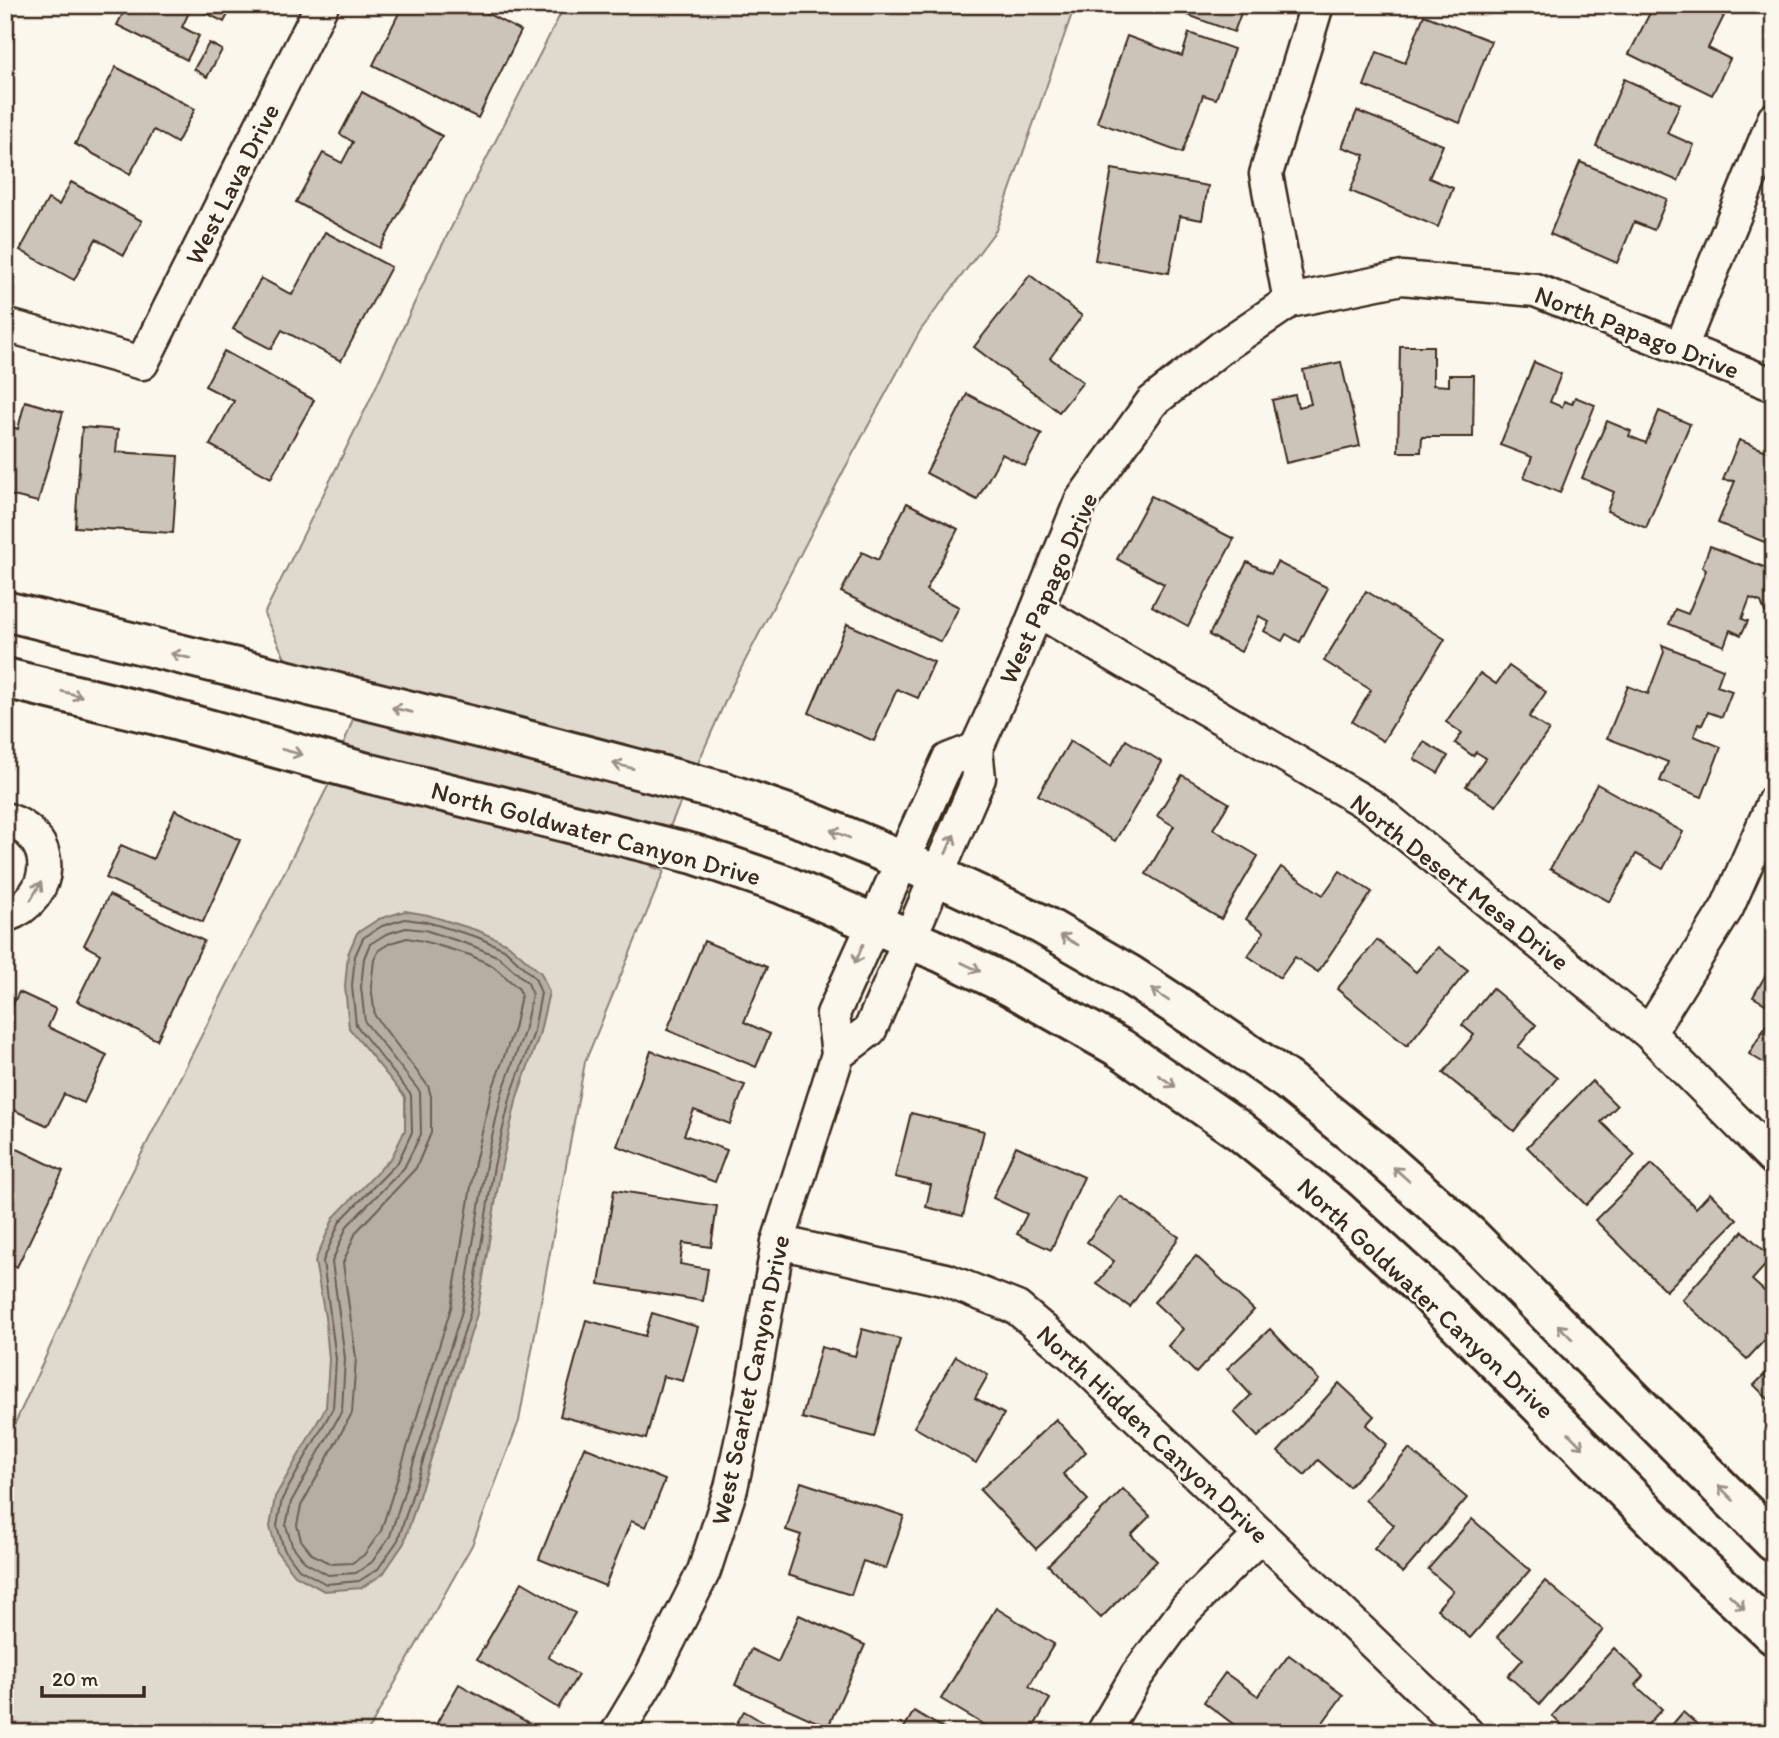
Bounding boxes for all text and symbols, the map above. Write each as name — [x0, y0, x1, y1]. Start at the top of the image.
street label: West Lava Drive — [178, 98, 286, 270]
street label: North Papago Drive — [1530, 278, 1744, 386]
street label: West Papago Drive — [991, 487, 1105, 689]
one-way arrow — [171, 649, 193, 662]
one-way arrow — [60, 689, 82, 702]
one-way arrow — [391, 703, 414, 717]
one-way arrow — [280, 746, 302, 759]
one-way arrow — [612, 758, 634, 771]
street label: North Goldwater Canyon Drive — [428, 774, 764, 892]
street label: North Desert Mesa Drive — [1344, 786, 1576, 978]
one-way arrow — [829, 827, 851, 840]
one-way arrow — [944, 834, 957, 855]
one-way arrow — [29, 881, 43, 901]
one-way arrow — [1059, 933, 1080, 946]
one-way arrow — [852, 942, 865, 964]
one-way arrow — [960, 960, 981, 974]
one-way arrow — [1151, 988, 1170, 1002]
one-way arrow — [1157, 1073, 1176, 1088]
one-way arrow — [1393, 1166, 1411, 1182]
street label: North Goldwater Canyon Drive — [1291, 1170, 1561, 1426]
street label: West Scarlet Canyon Drive — [704, 1232, 796, 1528]
street label: North Hidden Canyon Drive — [1030, 1318, 1276, 1550]
one-way arrow — [1557, 1324, 1574, 1341]
one-way arrow — [1567, 1432, 1584, 1449]
one-way arrow — [1717, 1485, 1734, 1502]
one-way arrow — [1728, 1593, 1745, 1610]
scale bar — [42, 1654, 144, 1698]
text: 20 m — [52, 1666, 99, 1691]

